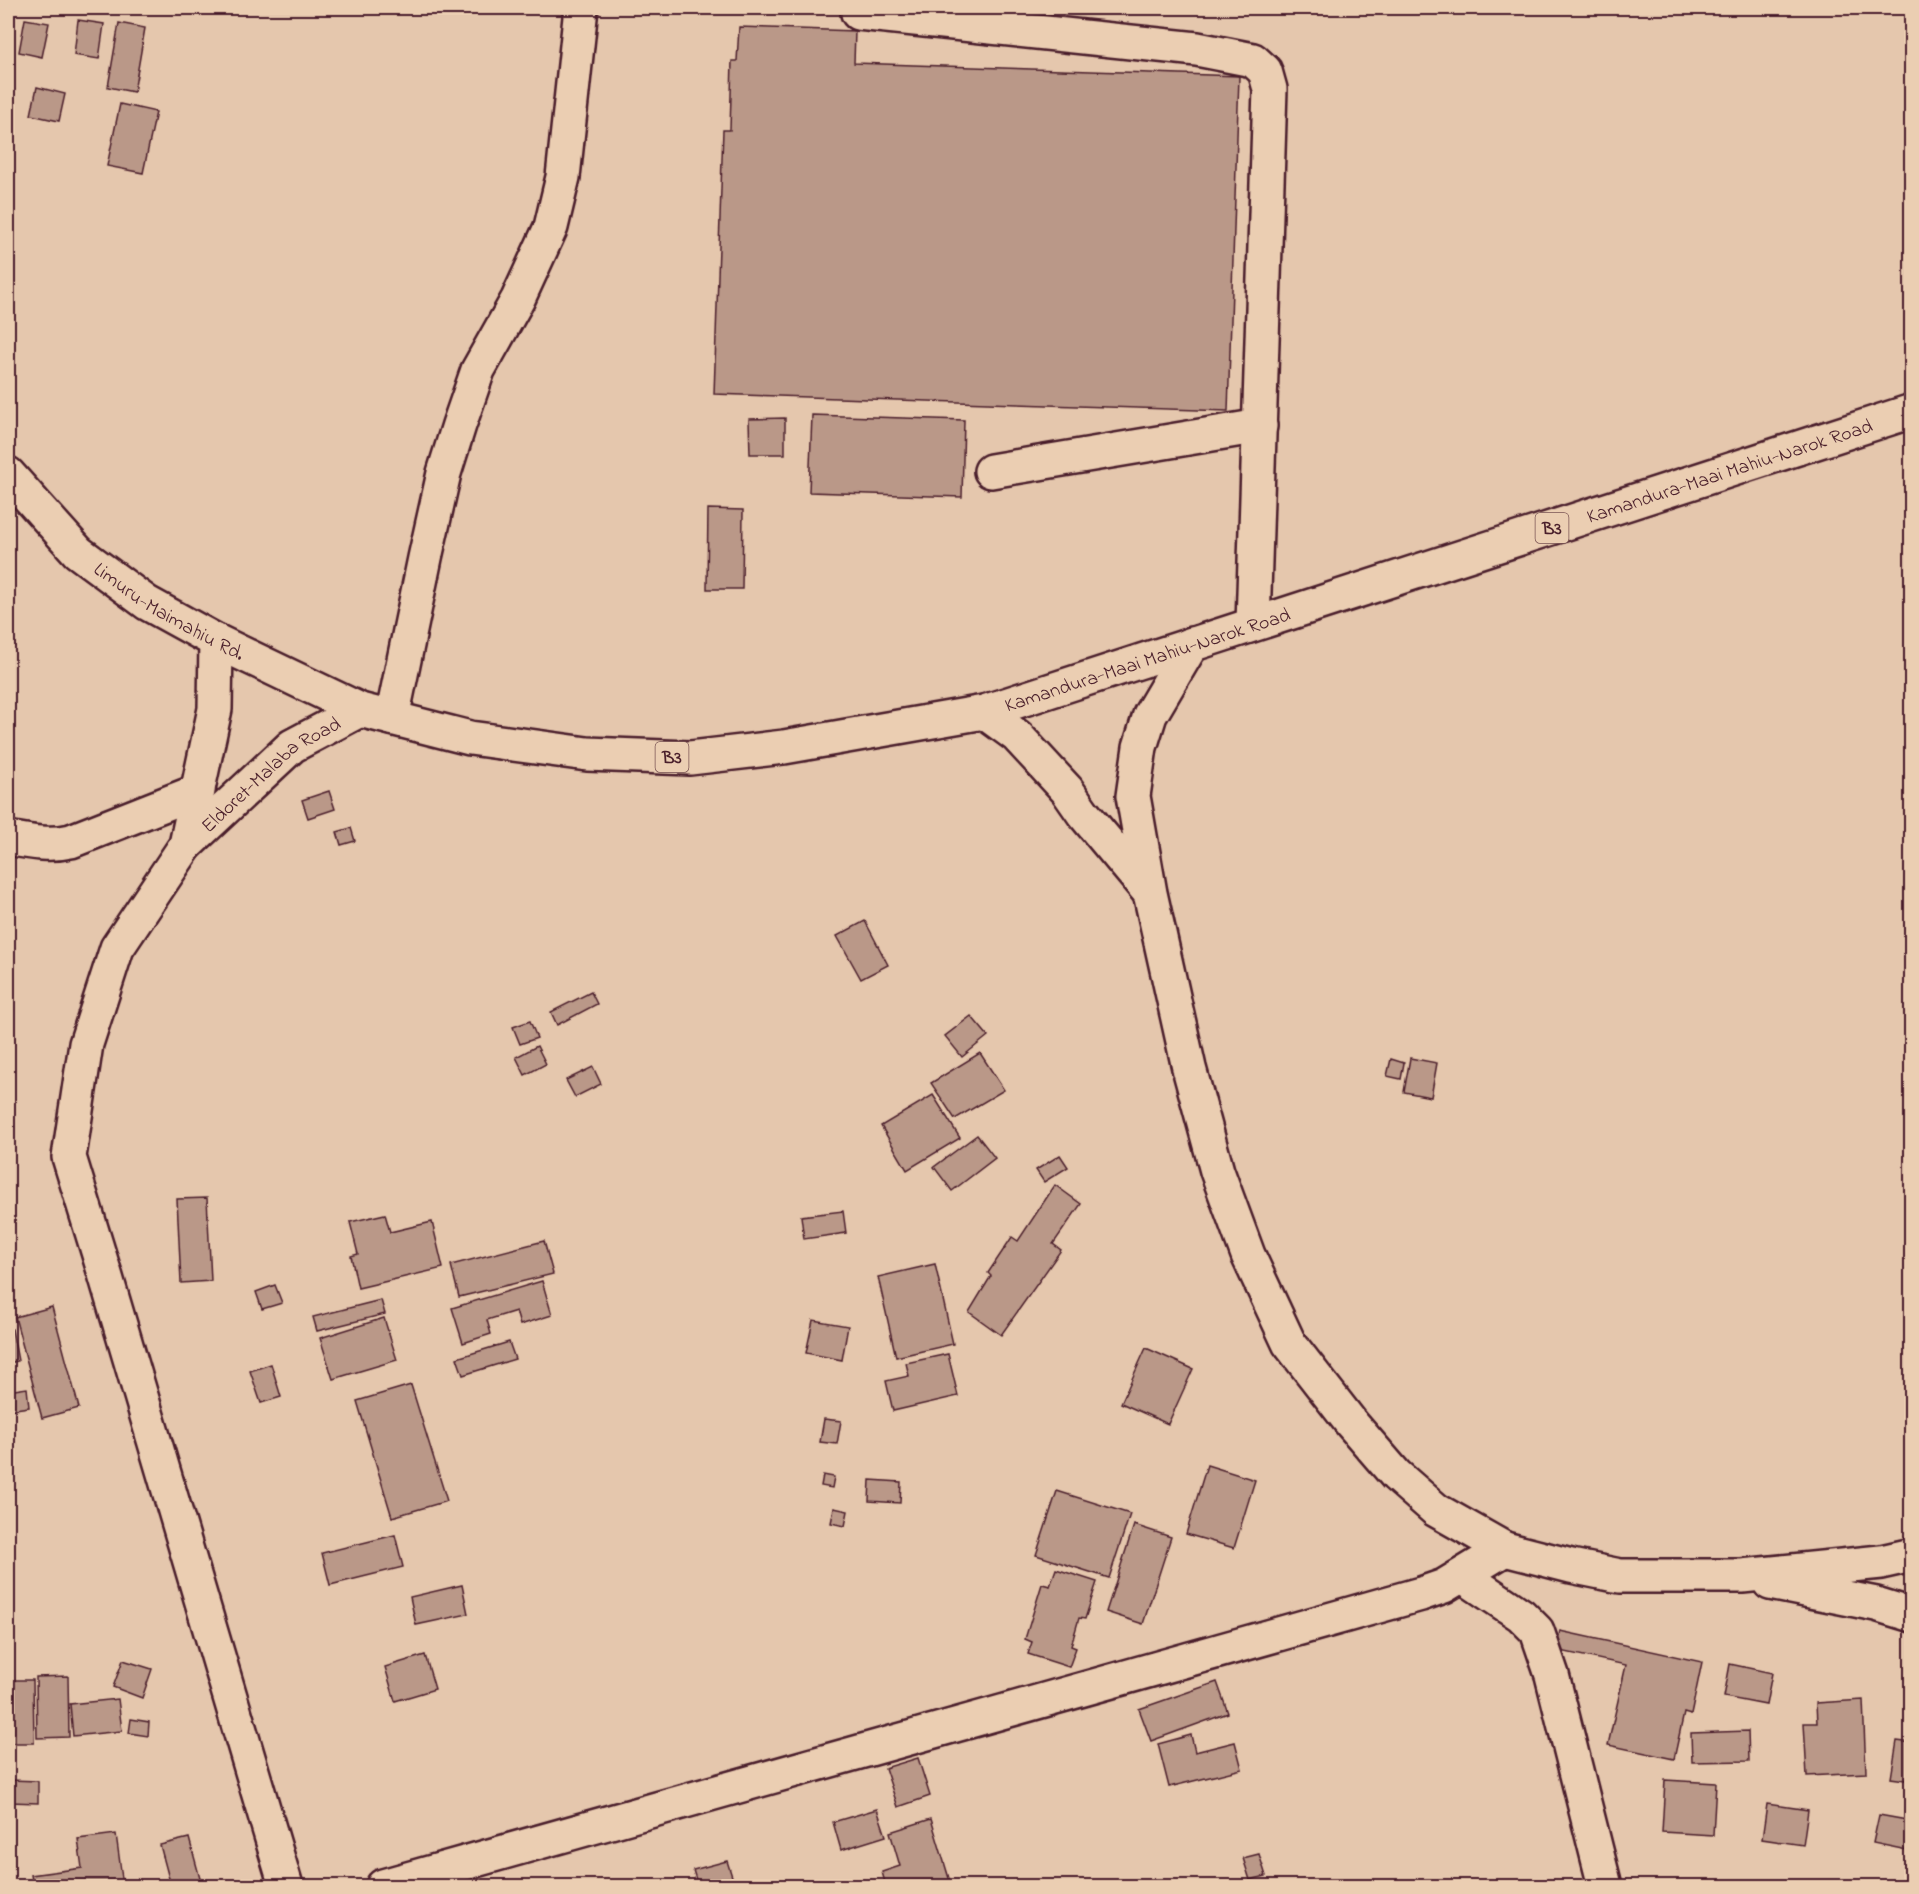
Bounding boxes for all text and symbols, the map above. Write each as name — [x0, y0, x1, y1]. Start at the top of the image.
street label: Kamandura-Maai Mahiu-Narok Road — [1584, 413, 1877, 533]
road number: B3 — [1536, 513, 1568, 543]
street label: Limuru-Maimahiu Rd. — [87, 556, 249, 670]
street label: Kamandura-Maai Mahiu-Narok Road — [1001, 602, 1295, 721]
street label: Eldoret-Malaba Road — [195, 711, 347, 841]
road number: B3 — [656, 742, 688, 772]

